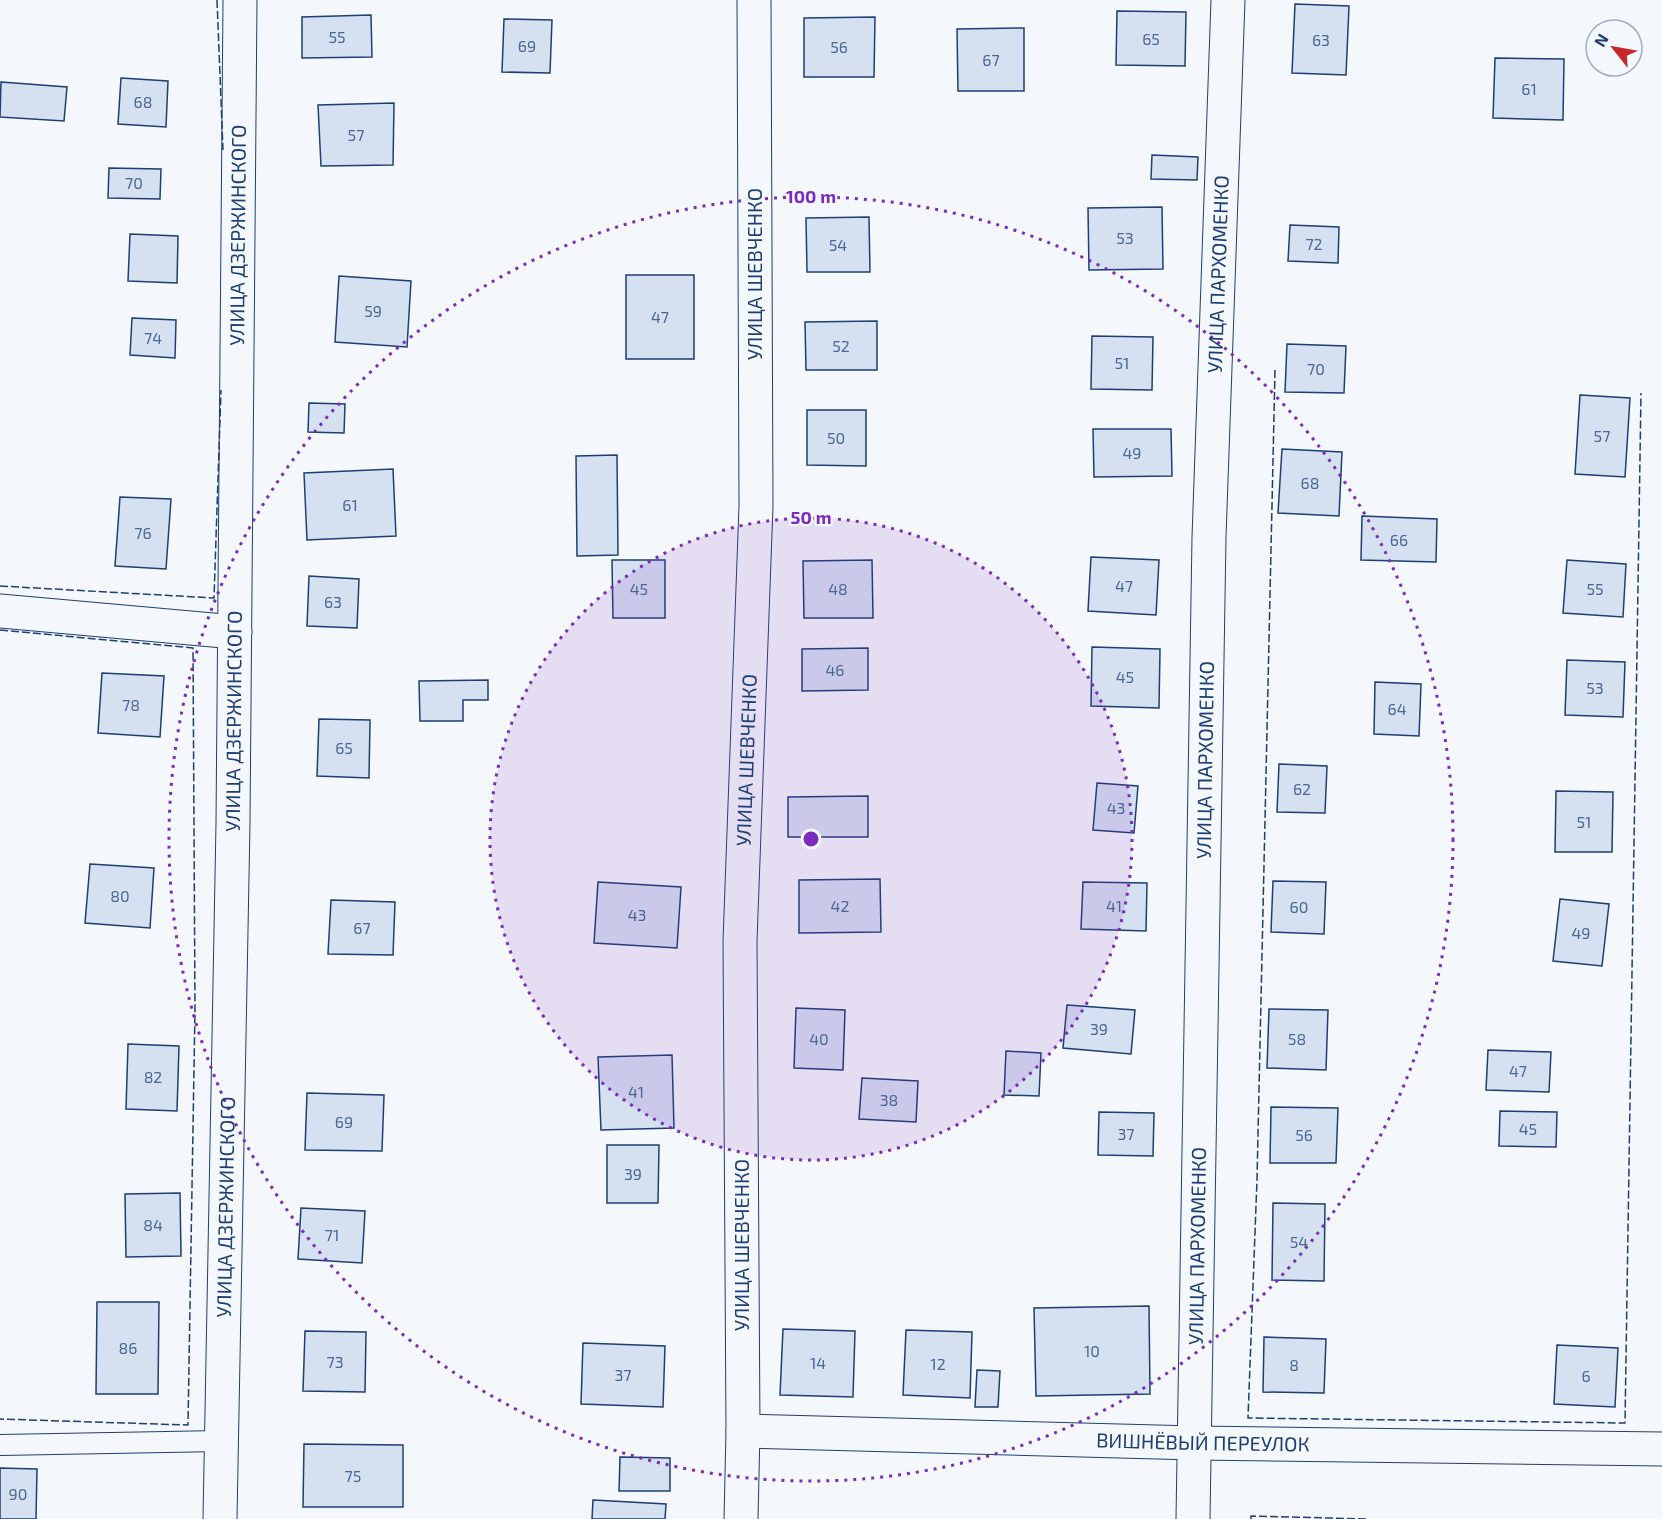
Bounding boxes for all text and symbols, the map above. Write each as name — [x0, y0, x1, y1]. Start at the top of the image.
north arrow — [1584, 18, 1644, 78]
house number: 55 — [328, 27, 346, 46]
house number: 65 — [1142, 29, 1160, 48]
house number: 63 — [1312, 30, 1330, 49]
text: N — [1590, 30, 1612, 50]
house number: 69 — [518, 36, 536, 55]
house number: 56 — [830, 37, 848, 56]
house number: 67 — [982, 50, 1000, 69]
house number: 61 — [1521, 79, 1537, 98]
house number: 68 — [134, 92, 152, 111]
street label: УЛИЦА ДЗЕРЖИНСКОГО — [224, 124, 250, 346]
house number: 57 — [348, 125, 364, 144]
house number: 70 — [125, 173, 143, 192]
street label: УЛИЦА ПАРХОМЕНКО — [1202, 175, 1233, 374]
text: 100 m — [786, 185, 836, 207]
street label: УЛИЦА ШЕВЧЕНКО — [742, 188, 766, 360]
house number: 53 — [1116, 228, 1134, 247]
house number: 72 — [1305, 234, 1323, 253]
house number: 54 — [829, 235, 847, 254]
house number: 59 — [364, 301, 382, 320]
house number: 47 — [651, 307, 669, 326]
house number: 74 — [144, 328, 162, 347]
house number: 52 — [832, 336, 850, 355]
house number: 51 — [1115, 353, 1129, 372]
house number: 70 — [1307, 359, 1325, 378]
house number: 57 — [1594, 426, 1610, 445]
house number: 50 — [827, 428, 845, 447]
house number: 49 — [1123, 443, 1142, 462]
house number: 68 — [1301, 473, 1319, 492]
house number: 61 — [342, 495, 358, 514]
text: 50 m — [790, 506, 832, 528]
house number: 76 — [134, 523, 152, 542]
house number: 66 — [1390, 530, 1408, 549]
house number: 47 — [1115, 576, 1133, 595]
house number: 45 — [630, 579, 648, 598]
house number: 48 — [828, 579, 848, 598]
house number: 55 — [1586, 579, 1604, 598]
house number: 63 — [324, 592, 342, 611]
street label: УЛИЦА ДЗЕРЖИНСКОГО — [220, 610, 246, 832]
house number: 46 — [826, 660, 845, 679]
street label: УЛИЦА ПАРХОМЕНКО — [1191, 661, 1218, 859]
house number: 45 — [1116, 667, 1134, 686]
street label: УЛИЦА ШЕВЧЕНКО — [730, 673, 761, 847]
house number: 53 — [1586, 678, 1604, 697]
house number: 78 — [122, 695, 140, 714]
house number: 64 — [1388, 699, 1407, 718]
house number: 65 — [335, 738, 353, 757]
house number: 62 — [1293, 779, 1311, 798]
house number: 43 — [1107, 798, 1125, 817]
house number: 51 — [1577, 812, 1591, 831]
centre of rings — [801, 829, 821, 849]
house number: 80 — [110, 886, 130, 905]
house number: 42 — [831, 896, 849, 915]
house number: 41 — [1106, 896, 1122, 915]
house number: 60 — [1290, 897, 1308, 916]
house number: 43 — [628, 905, 646, 924]
house number: 67 — [353, 918, 371, 937]
house number: 49 — [1572, 923, 1591, 942]
house number: 39 — [1090, 1019, 1108, 1038]
house number: 40 — [809, 1029, 829, 1048]
house number: 58 — [1288, 1029, 1306, 1048]
house number: 47 — [1509, 1061, 1527, 1080]
house number: 82 — [144, 1067, 162, 1086]
house number: 41 — [628, 1082, 644, 1101]
house number: 38 — [880, 1090, 898, 1109]
street label: УЛИЦА ДЗЕРЖИНСКОГО — [211, 1096, 239, 1318]
house number: 69 — [335, 1112, 353, 1131]
house number: 45 — [1519, 1119, 1537, 1138]
house number: 37 — [1117, 1124, 1135, 1143]
house number: 56 — [1295, 1125, 1313, 1144]
street label: УЛИЦА ПАРХОМЕНКО — [1183, 1147, 1210, 1345]
street label: УЛИЦА ШЕВЧЕНКО — [729, 1159, 753, 1331]
house number: 39 — [624, 1164, 642, 1183]
house number: 84 — [143, 1215, 163, 1234]
house number: 71 — [325, 1225, 339, 1244]
house number: 54 — [1290, 1232, 1308, 1251]
house number: 86 — [119, 1338, 137, 1357]
house number: 10 — [1084, 1341, 1100, 1360]
house number: 73 — [326, 1352, 344, 1371]
house number: 14 — [810, 1353, 826, 1372]
house number: 12 — [930, 1354, 946, 1373]
house number: 8 — [1289, 1355, 1299, 1374]
house number: 37 — [614, 1365, 632, 1384]
house number: 6 — [1581, 1366, 1591, 1385]
street label: ВИШНЁВЫЙ ПЕРЕУЛОК — [1096, 1427, 1310, 1455]
house number: 75 — [345, 1466, 361, 1485]
house number: 90 — [9, 1484, 27, 1503]

